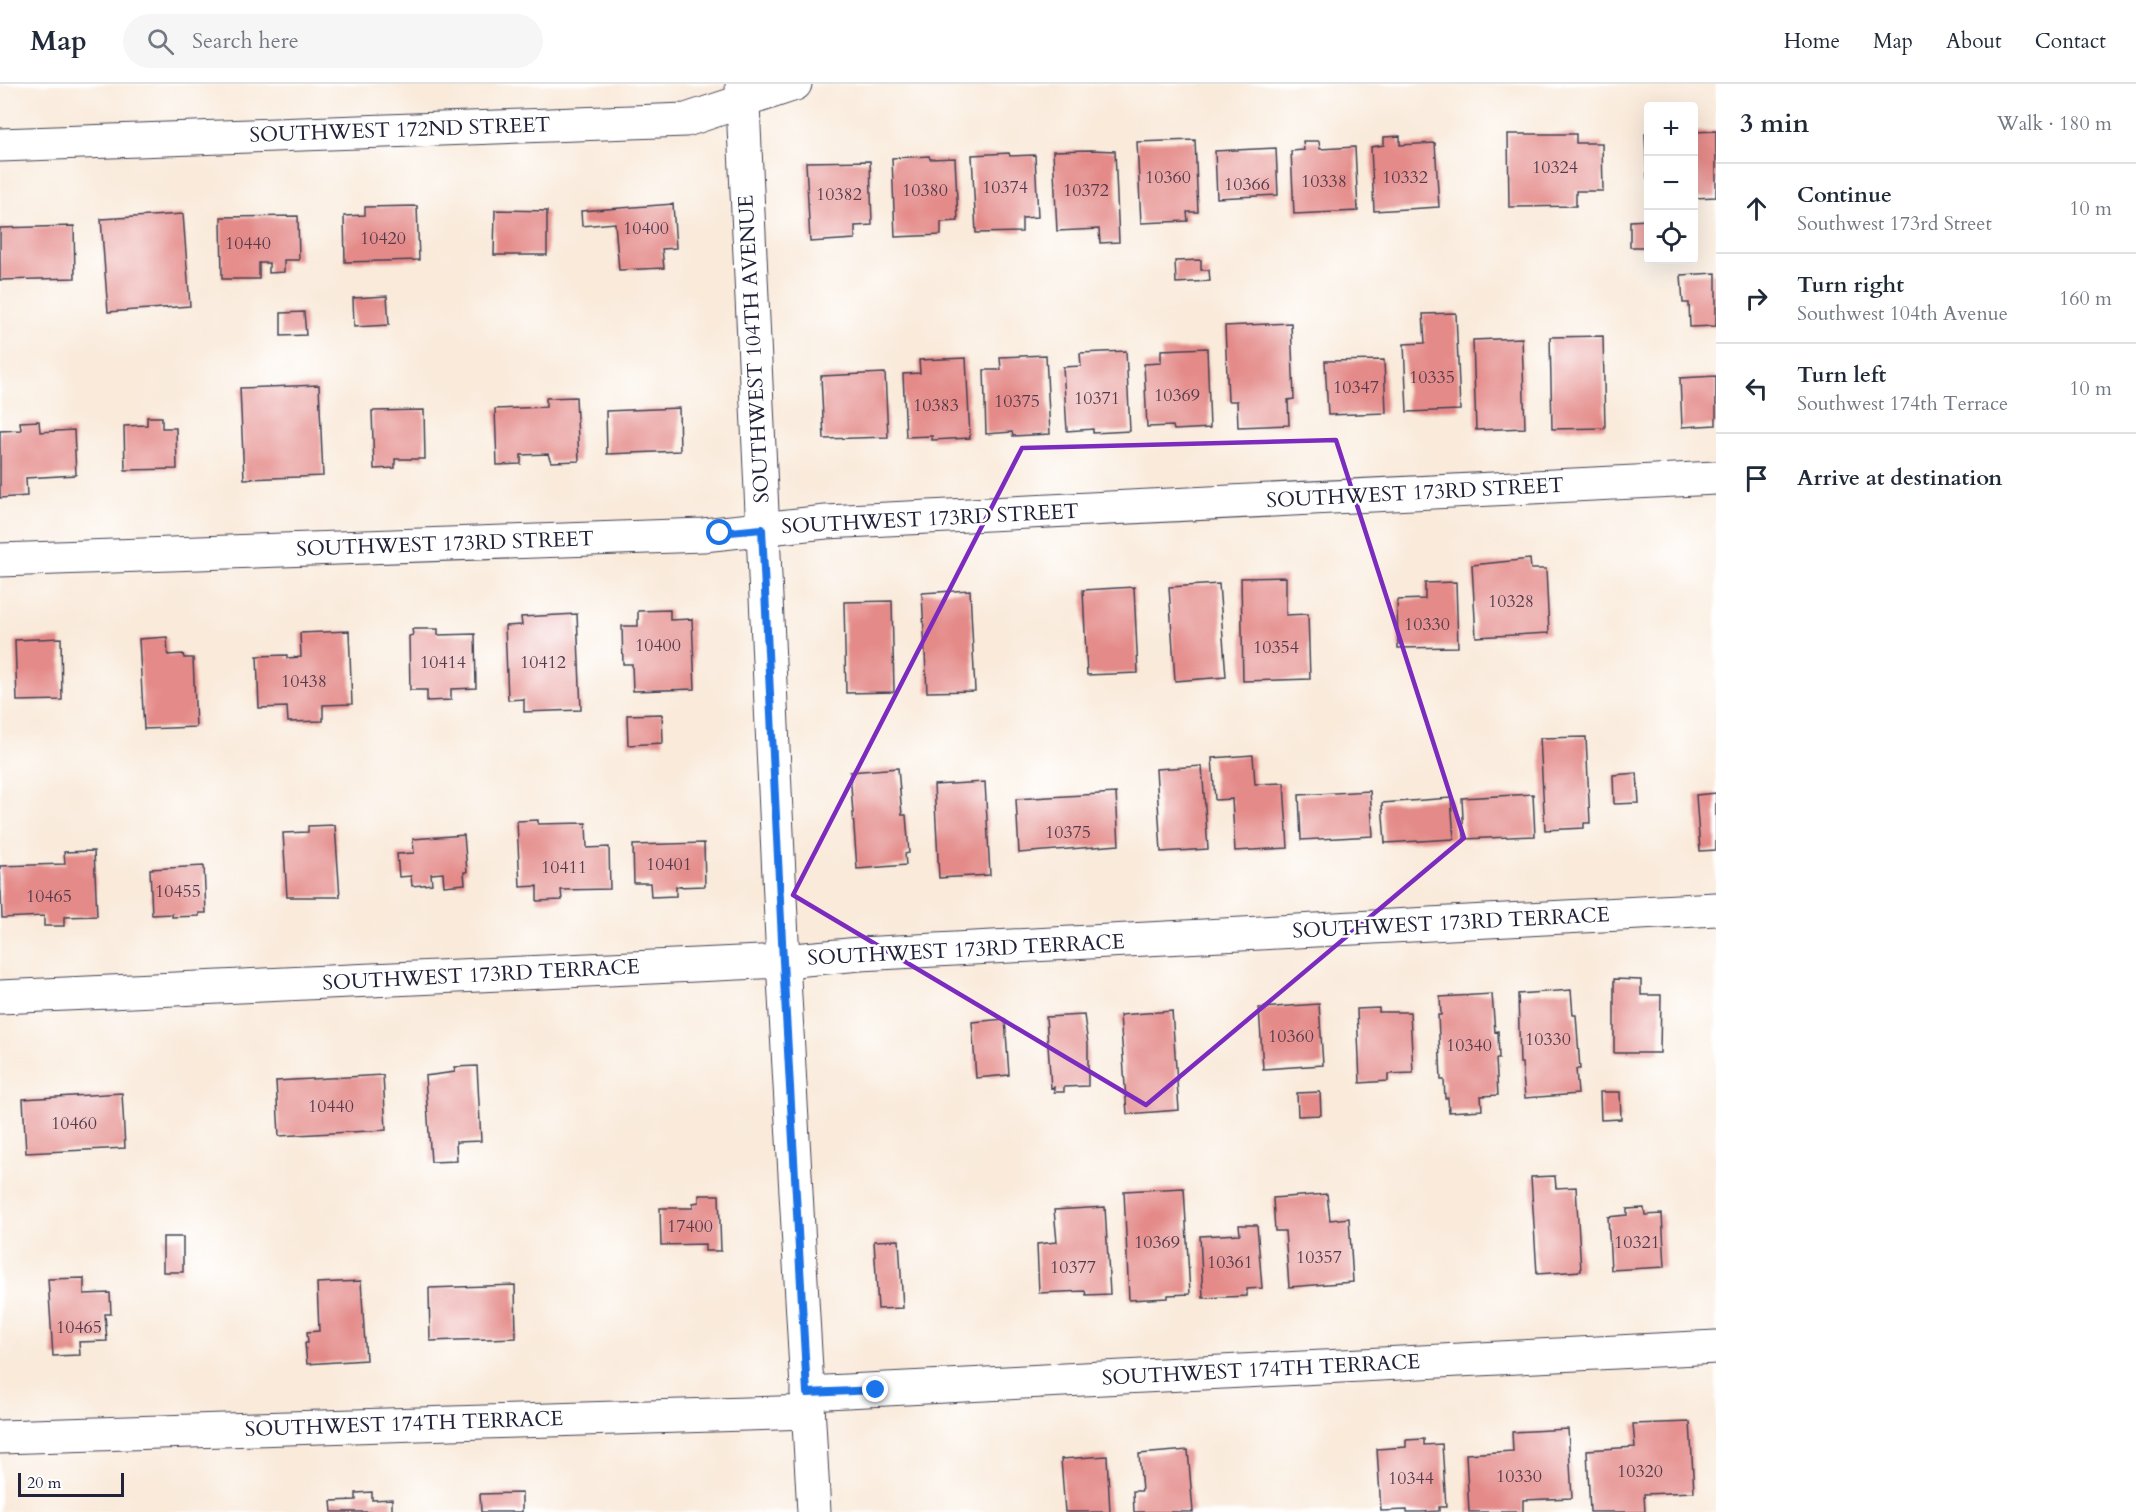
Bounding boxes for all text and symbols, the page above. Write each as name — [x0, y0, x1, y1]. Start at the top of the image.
search box — [123, 14, 543, 68]
text: Map — [30, 22, 87, 60]
icon: search — [144, 25, 177, 58]
text: Search here — [192, 26, 299, 56]
text: Home — [1784, 27, 1840, 56]
text: Map — [1873, 27, 1913, 56]
text: About — [1946, 27, 2002, 56]
text: Contact — [2035, 27, 2106, 56]
map controls — [1644, 102, 1698, 264]
button: + — [1644, 102, 1698, 156]
text: 3 min — [1740, 106, 1809, 141]
street label: SOUTHWEST 172ND STREET — [249, 110, 551, 150]
text: Walk · 180 m — [1997, 110, 2112, 137]
house number: 10324 — [1532, 155, 1578, 180]
button: − — [1644, 156, 1698, 210]
house number: 10360 — [1145, 165, 1191, 190]
house number: 10332 — [1382, 165, 1428, 190]
house number: 10338 — [1301, 169, 1347, 194]
house number: 10366 — [1224, 172, 1270, 197]
house number: 10374 — [982, 175, 1028, 200]
house number: 10380 — [902, 178, 948, 203]
house number: 10372 — [1063, 178, 1109, 203]
text: Continue — [1797, 180, 1892, 210]
house number: 10382 — [816, 182, 862, 207]
icon: ahead — [1740, 192, 1773, 225]
street label: SOUTHWEST 104TH AVENUE — [731, 194, 777, 504]
text: 10 m — [2069, 195, 2112, 222]
button: locate — [1644, 210, 1698, 264]
text: Southwest 173rd Street — [1797, 210, 1992, 237]
house number: 10400 — [623, 216, 669, 241]
house number: 10420 — [360, 226, 406, 251]
house number: 10440 — [225, 231, 271, 256]
text: Turn right — [1797, 270, 1904, 300]
icon: right — [1740, 282, 1773, 315]
text: 160 m — [2059, 285, 2112, 312]
text: Southwest 104th Avenue — [1797, 300, 2008, 327]
text: Turn left — [1797, 360, 1886, 390]
house number: 10335 — [1409, 365, 1455, 390]
icon: left — [1740, 372, 1773, 405]
house number: 10347 — [1333, 375, 1379, 400]
text: 10 m — [2069, 375, 2112, 402]
house number: 10369 — [1154, 383, 1200, 408]
house number: 10371 — [1074, 386, 1120, 411]
house number: 10375 — [994, 389, 1040, 414]
text: Southwest 174th Terrace — [1797, 390, 2008, 417]
house number: 10383 — [913, 393, 959, 418]
icon: arrive — [1740, 462, 1773, 495]
text: Arrive at destination — [1797, 463, 2002, 493]
street label: SOUTHWEST 173RD STREET — [1266, 471, 1564, 515]
street label: SOUTHWEST 173RD STREET — [781, 497, 1079, 541]
route start — [706, 519, 732, 545]
street label: SOUTHWEST 173RD STREET — [296, 524, 594, 564]
house number: 10328 — [1488, 589, 1534, 614]
house number: 10330 — [1404, 612, 1450, 637]
house number: 10400 — [635, 633, 681, 658]
house number: 10354 — [1253, 635, 1299, 660]
house number: 10414 — [420, 650, 466, 675]
house number: 10412 — [520, 650, 566, 675]
house number: 10438 — [281, 669, 327, 694]
house number: 10375 — [1045, 820, 1091, 845]
house number: 10401 — [646, 852, 692, 877]
house number: 10411 — [541, 855, 587, 880]
house number: 10455 — [155, 879, 201, 904]
house number: 10465 — [26, 884, 72, 909]
street label: SOUTHWEST 173RD TERRACE — [1292, 900, 1610, 946]
street label: SOUTHWEST 173RD TERRACE — [807, 927, 1125, 973]
street label: SOUTHWEST 173RD TERRACE — [322, 952, 640, 998]
house number: 10360 — [1268, 1024, 1314, 1049]
house number: 10330 — [1525, 1027, 1571, 1052]
house number: 10340 — [1446, 1033, 1492, 1058]
house number: 10440 — [308, 1094, 354, 1119]
house number: 10460 — [51, 1111, 97, 1136]
house number: 17400 — [667, 1214, 713, 1239]
house number: 10369 — [1134, 1230, 1180, 1255]
house number: 10321 — [1614, 1230, 1660, 1255]
house number: 10357 — [1296, 1245, 1342, 1270]
house number: 10361 — [1207, 1250, 1253, 1275]
house number: 10377 — [1050, 1255, 1096, 1280]
house number: 10465 — [56, 1315, 102, 1340]
street label: SOUTHWEST 174TH TERRACE — [1101, 1347, 1421, 1393]
route end — [862, 1376, 888, 1402]
street label: SOUTHWEST 174TH TERRACE — [244, 1404, 564, 1444]
house number: 10320 — [1617, 1459, 1663, 1484]
house number: 10330 — [1496, 1464, 1542, 1489]
house number: 10344 — [1388, 1466, 1434, 1491]
scale bar — [18, 1470, 124, 1498]
text: 20 m — [27, 1472, 61, 1494]

